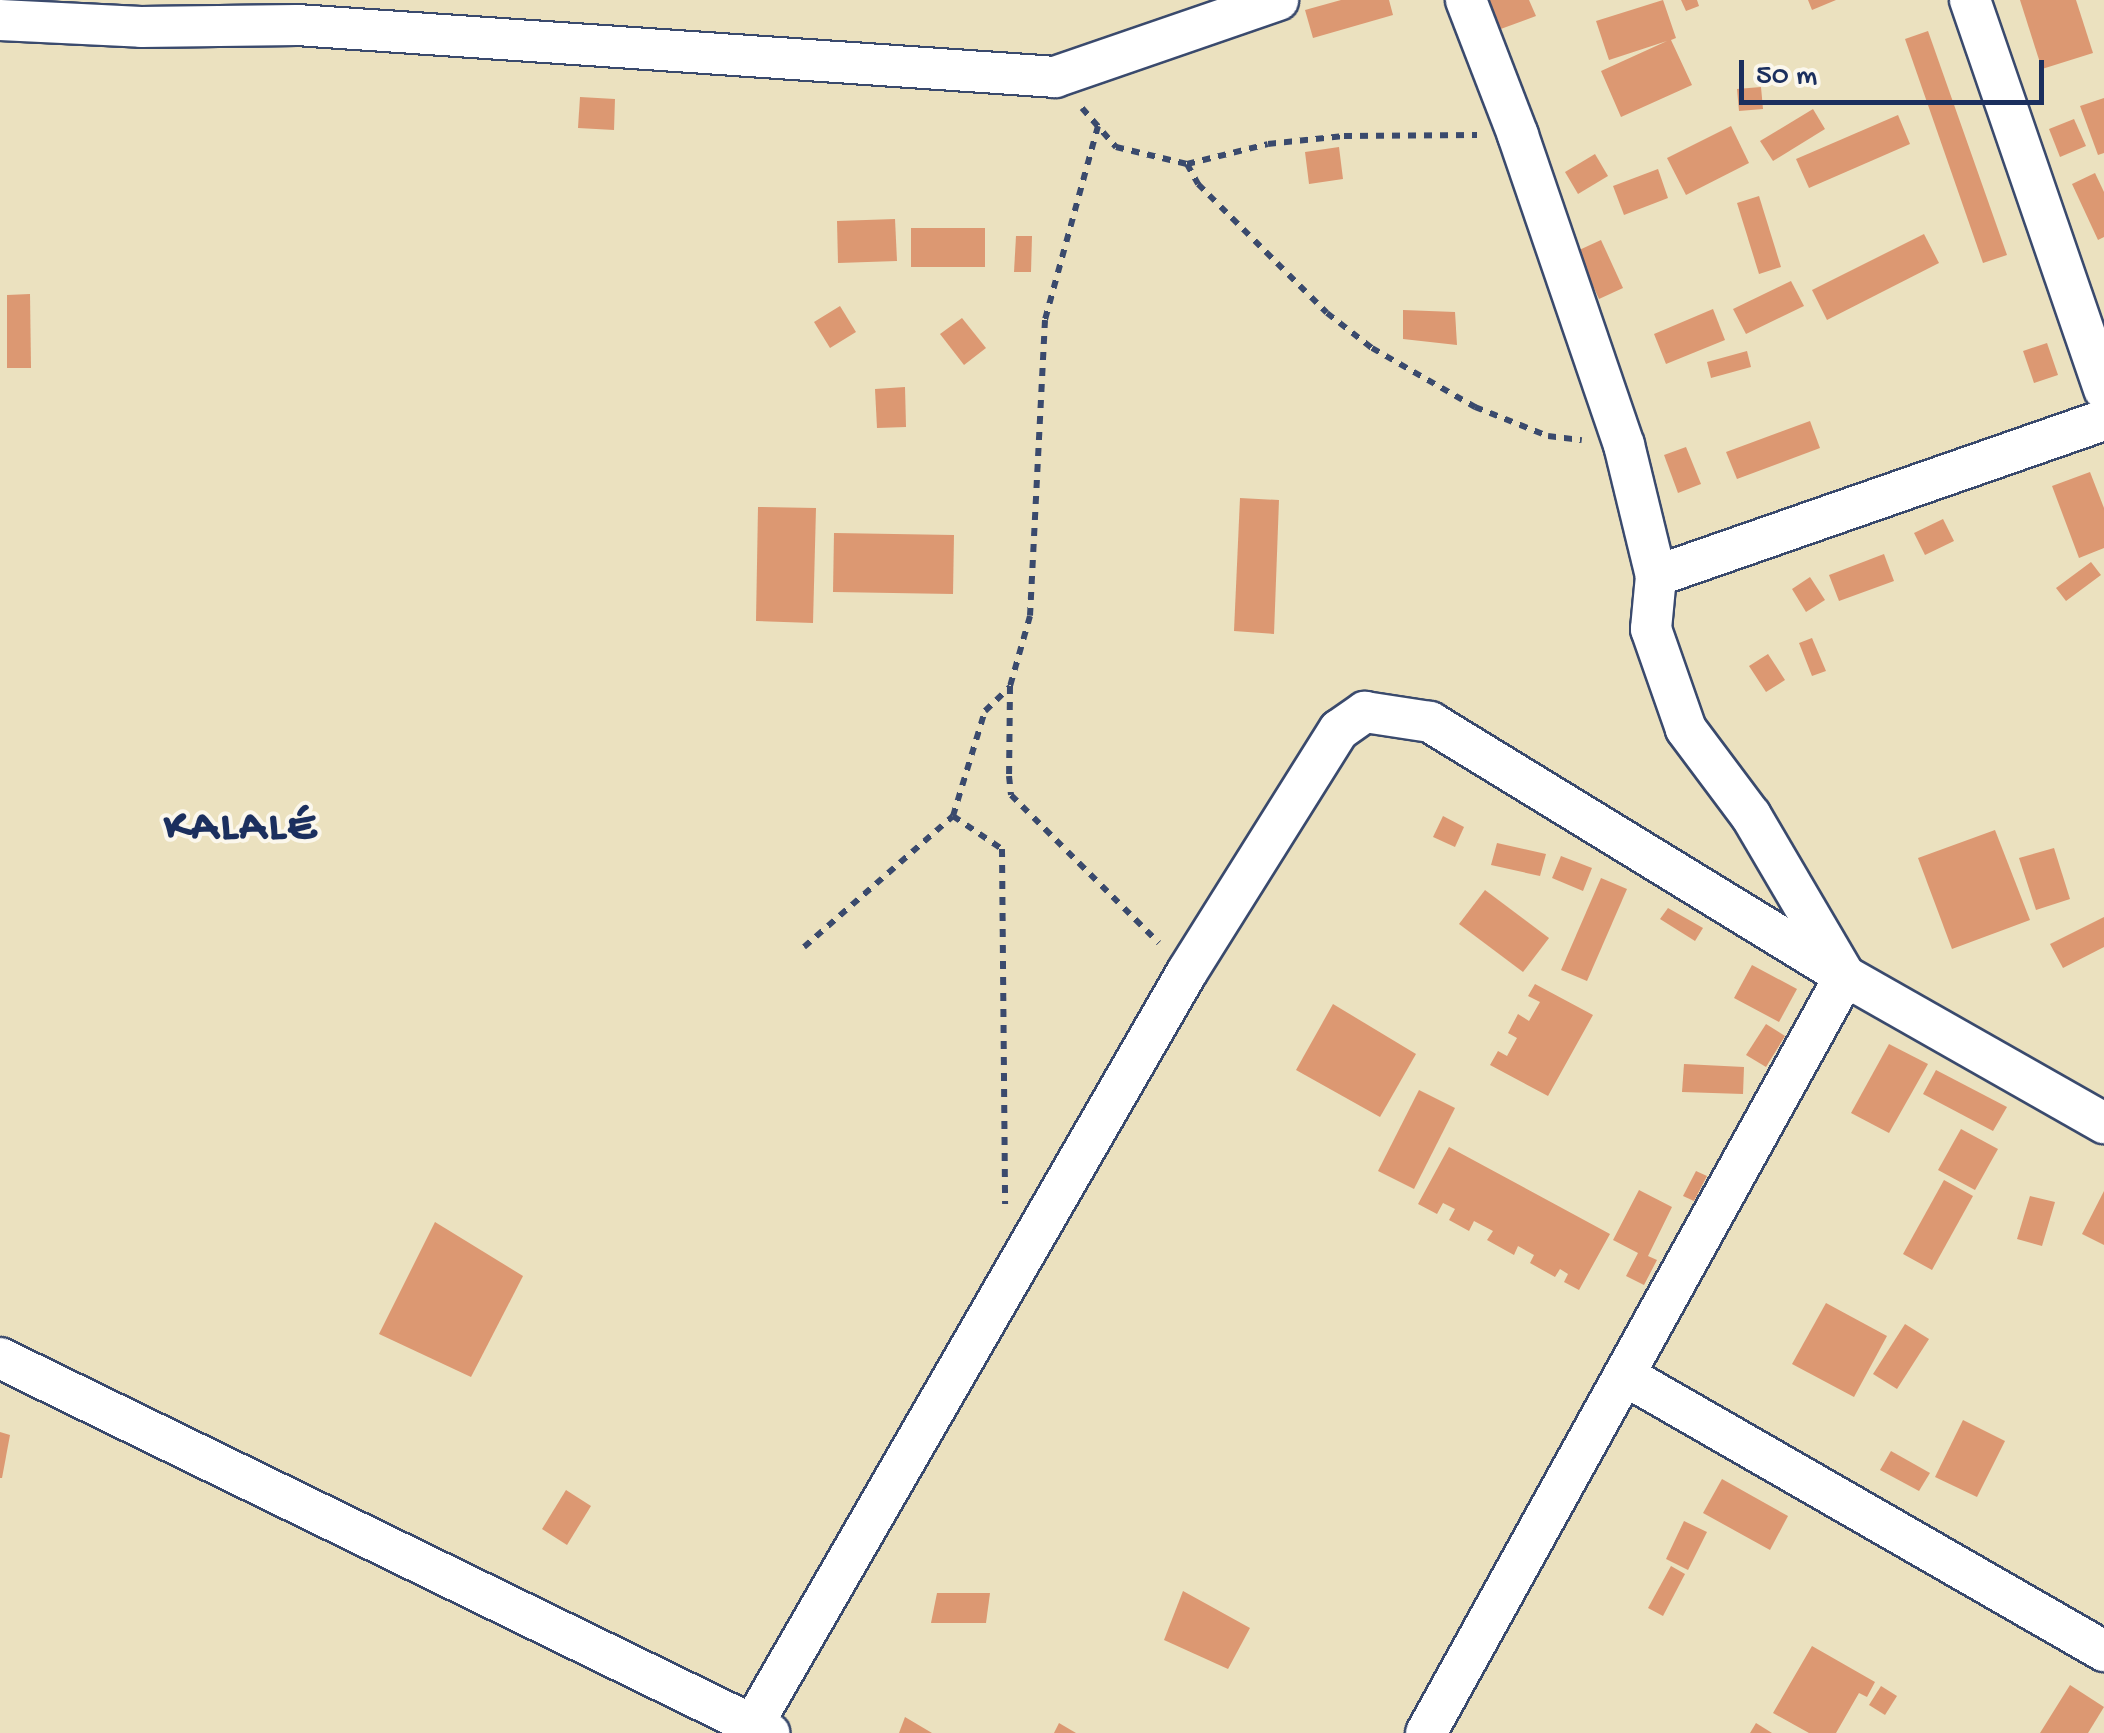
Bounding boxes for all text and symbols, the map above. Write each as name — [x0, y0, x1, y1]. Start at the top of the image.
scale bar — [1744, 40, 2049, 102]
text: 50 m — [1756, 60, 1817, 95]
district label: KALALÉ — [164, 802, 318, 856]

